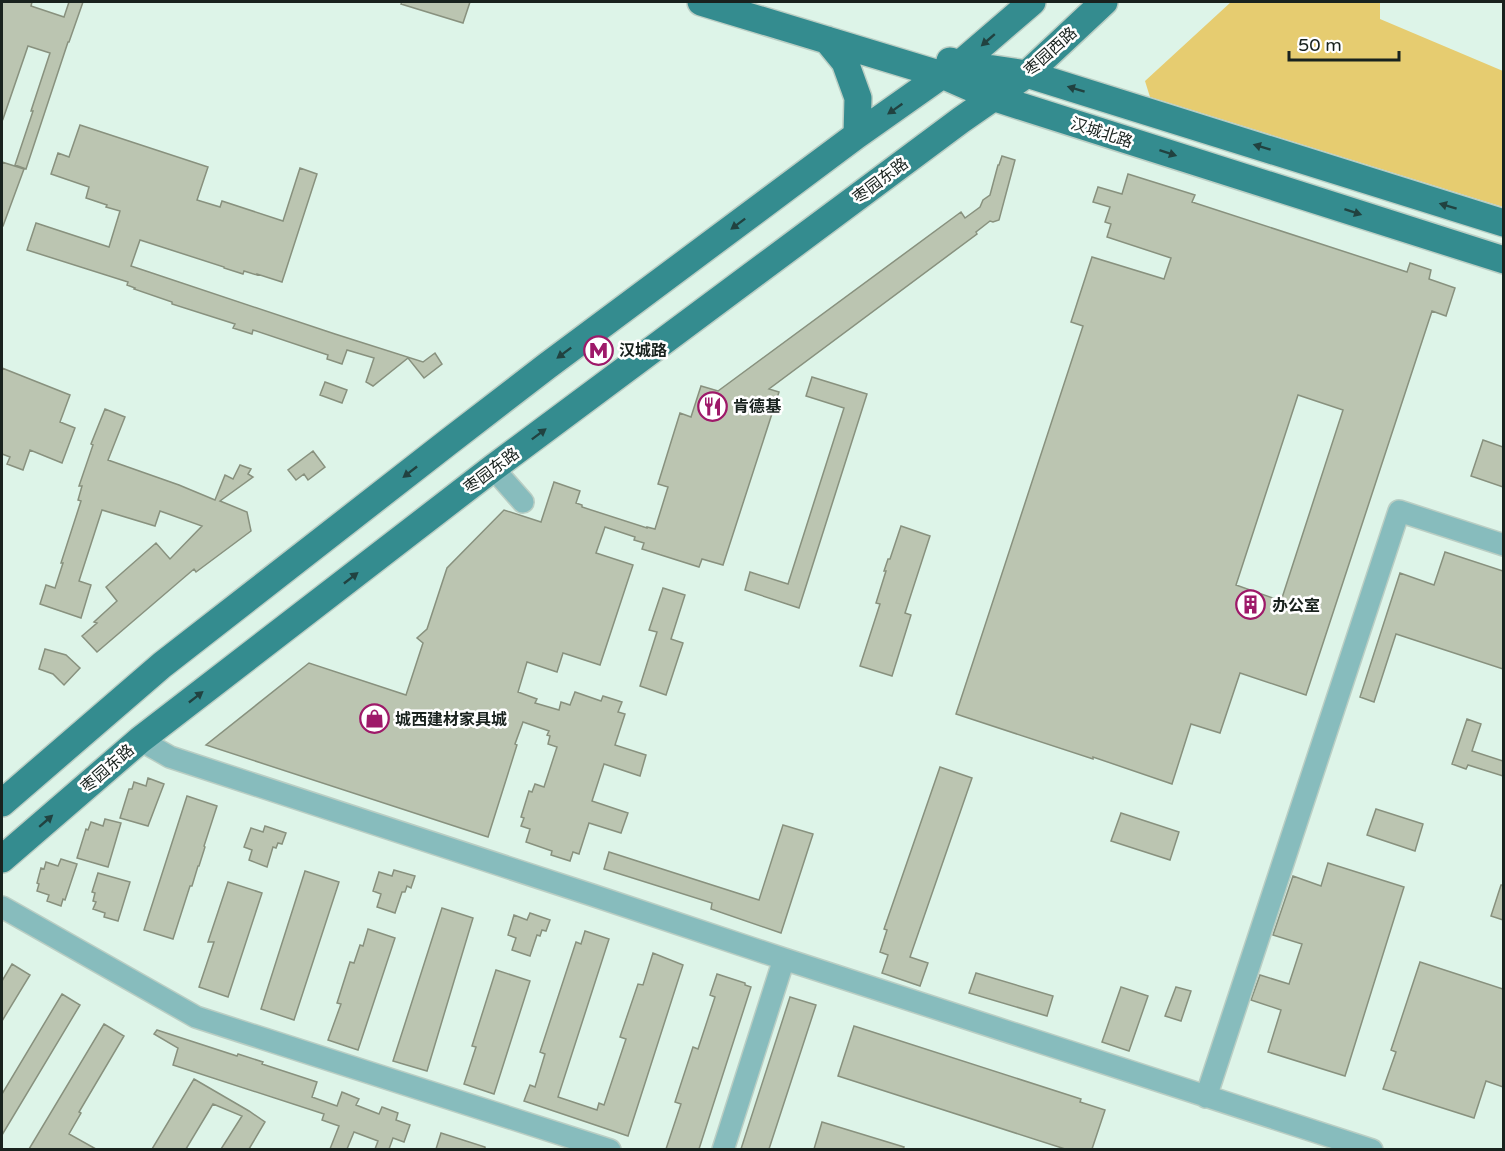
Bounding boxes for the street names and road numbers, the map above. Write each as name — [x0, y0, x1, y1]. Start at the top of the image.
street label: 枣园西路 — [1020, 23, 1081, 81]
street label: 汉城北路 — [1068, 114, 1135, 152]
street label: 枣园东路 — [849, 154, 912, 208]
street label: 枣园东路 — [460, 444, 523, 498]
street label: 枣园东路 — [77, 740, 138, 797]

